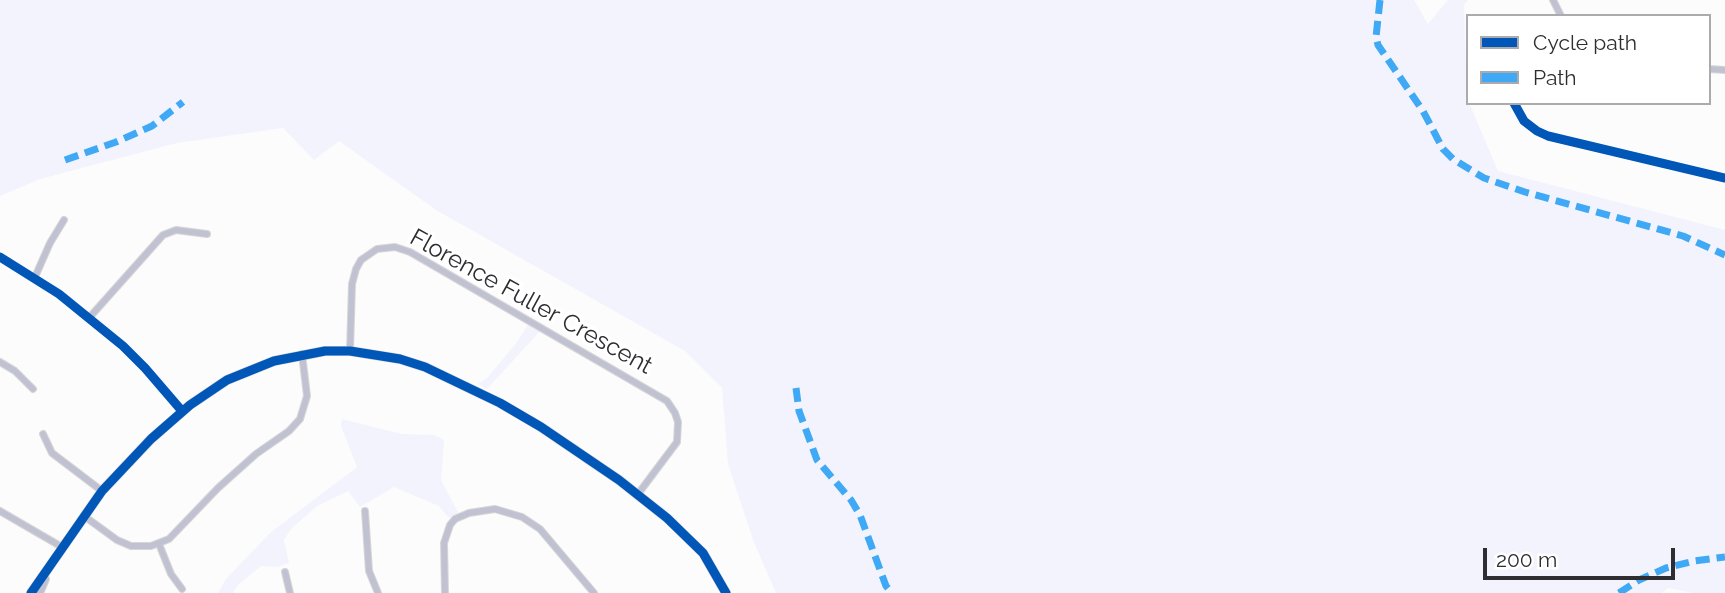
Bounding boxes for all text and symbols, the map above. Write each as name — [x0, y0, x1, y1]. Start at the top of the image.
legend — [1466, 14, 1711, 105]
text: Cycle path — [1533, 30, 1637, 55]
text: Path — [1533, 65, 1577, 90]
street label: Florence Fuller Crescent — [405, 223, 657, 381]
scale bar — [1487, 534, 1680, 578]
text: 200 m — [1496, 547, 1557, 572]

